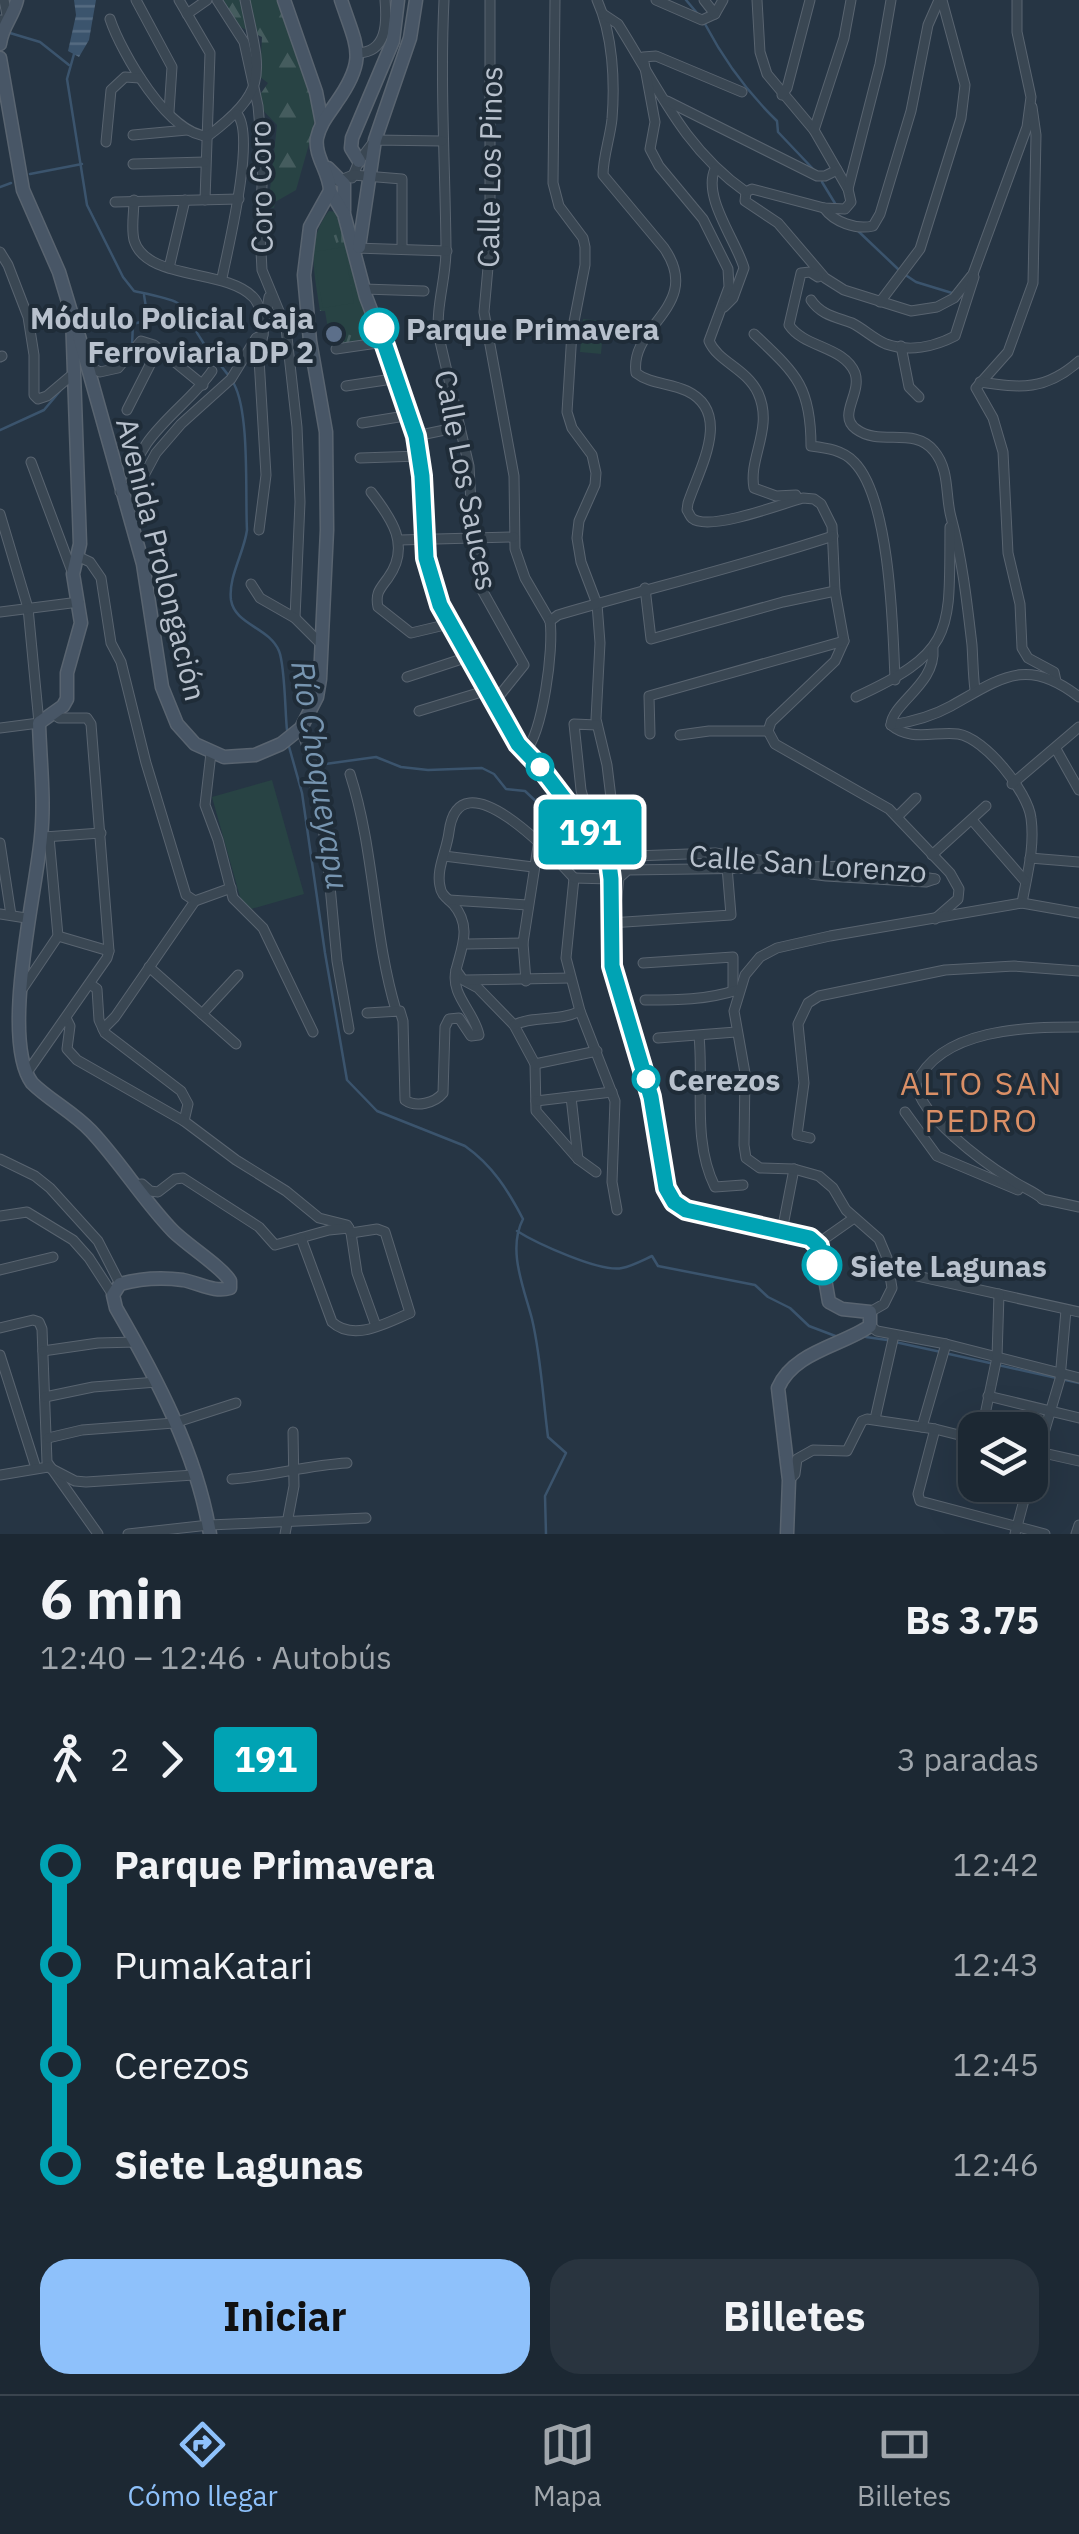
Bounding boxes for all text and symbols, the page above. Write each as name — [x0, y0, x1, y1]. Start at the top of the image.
street label: Calle Los Pinos — [468, 66, 510, 268]
street label: Coro Coro — [239, 120, 281, 254]
place label: Módulo Policial Caja Ferroviaria DP 2 — [30, 298, 314, 371]
marker: Parque Primavera — [360, 309, 398, 347]
place label: Parque Primavera — [406, 309, 660, 348]
marker: Módulo Policial Caja Ferroviaria DP 2 — [323, 323, 345, 345]
street label: Calle Los Sauces — [426, 366, 508, 594]
street label: Avenida Prolongación — [108, 413, 216, 705]
water label: Río Choqueyapu — [282, 658, 360, 892]
unlabelled marker — [527, 754, 553, 780]
line badge: 191 — [532, 800, 648, 864]
text: 191 — [558, 809, 622, 855]
street label: Calle San Lorenzo — [688, 835, 928, 891]
place label: Cerezos — [668, 1060, 780, 1099]
district label: ALTO SAN PEDRO — [900, 1062, 1064, 1141]
marker: Cerezos — [633, 1066, 659, 1092]
marker: Siete Lagunas — [803, 1246, 841, 1284]
place label: Siete Lagunas — [850, 1246, 1047, 1285]
map controls — [958, 1412, 1048, 1502]
button: layers — [958, 1412, 1048, 1502]
text: 6 min — [40, 1563, 184, 1634]
text: Bs 3.75 — [905, 1595, 1039, 1644]
text: 12:40 – 12:46 · Autobús — [40, 1636, 392, 1678]
icon: walk — [40, 1732, 95, 1787]
icon: forward — [144, 1732, 199, 1787]
text: 191 — [234, 1736, 297, 1782]
text: 2 — [110, 1738, 129, 1780]
text: 3 paradas — [897, 1738, 1039, 1780]
text: Parque Primavera — [114, 1840, 435, 1889]
text: 12:42 — [953, 1843, 1039, 1885]
text: PumaKatari — [114, 1940, 313, 1989]
text: 12:43 — [953, 1943, 1039, 1985]
text: Cerezos — [114, 2040, 250, 2089]
text: 12:45 — [953, 2043, 1039, 2085]
text: Siete Lagunas — [114, 2140, 363, 2189]
text: 12:46 — [953, 2143, 1039, 2185]
button: Iniciar — [40, 2259, 530, 2374]
button: Billetes — [550, 2259, 1039, 2374]
tab: Cómo llegar — [128, 2417, 278, 2514]
tab: Mapa — [533, 2417, 602, 2514]
tab: Billetes — [857, 2417, 951, 2514]

